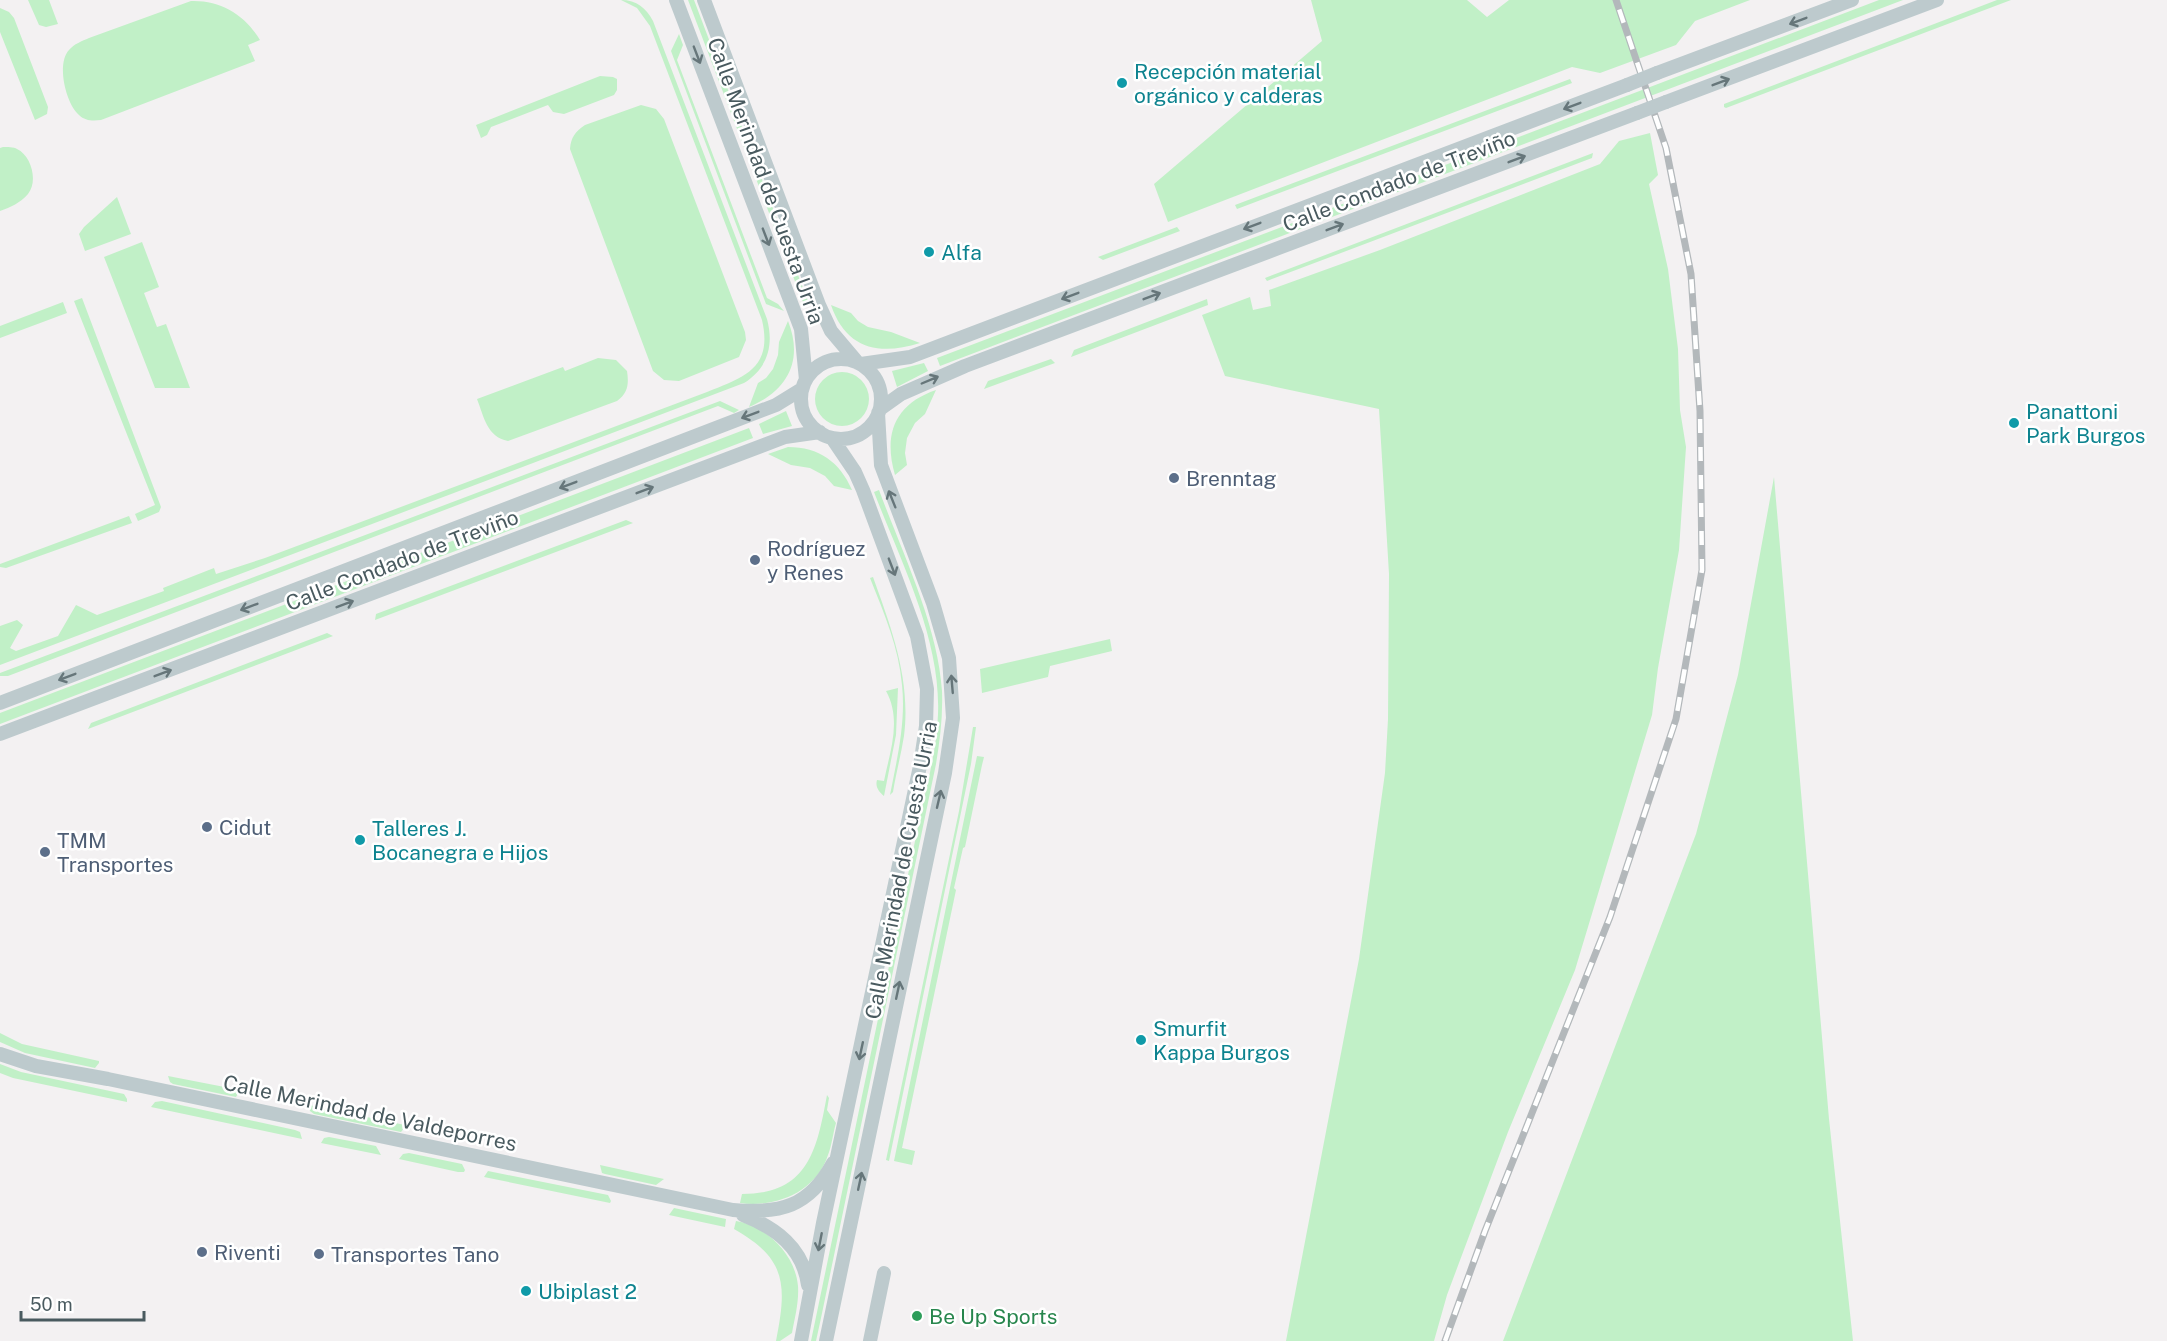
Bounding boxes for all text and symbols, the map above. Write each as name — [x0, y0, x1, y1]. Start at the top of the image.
one-way arrow — [1789, 16, 1807, 27]
street label: Calle Merindad de Cuesta Urria — [702, 34, 830, 328]
one-way arrow — [692, 45, 703, 64]
place label: Recepción material orgánico y calderas — [1134, 59, 1323, 108]
one-way arrow — [1711, 75, 1730, 86]
marker: Recepción material orgánico y calderas — [1115, 76, 1129, 90]
one-way arrow — [1563, 101, 1582, 112]
street label: Calle Condado de Treviño — [1279, 125, 1519, 237]
one-way arrow — [1507, 152, 1526, 163]
one-way arrow — [1325, 221, 1343, 232]
one-way arrow — [1243, 222, 1262, 233]
one-way arrow — [761, 227, 772, 246]
place label: Alfa — [941, 240, 982, 265]
marker: Alfa — [922, 245, 936, 259]
one-way arrow — [1142, 290, 1161, 301]
one-way arrow — [1061, 291, 1079, 302]
one-way arrow — [921, 374, 939, 385]
place label: Panattoni Park Burgos — [2026, 399, 2145, 448]
one-way arrow — [742, 410, 760, 421]
marker: Panattoni Park Burgos — [2007, 416, 2021, 430]
place label: Brenntag — [1186, 466, 1277, 491]
marker: Brenntag — [1167, 471, 1181, 485]
one-way arrow — [560, 480, 578, 491]
one-way arrow — [635, 484, 654, 495]
one-way arrow — [886, 490, 897, 509]
street label: Calle Condado de Treviño — [282, 504, 522, 616]
place label: Rodríguez y Renes — [767, 536, 865, 585]
marker: Rodríguez y Renes — [748, 553, 762, 567]
one-way arrow — [887, 557, 898, 575]
one-way arrow — [335, 598, 354, 609]
one-way arrow — [240, 602, 259, 613]
one-way arrow — [153, 667, 171, 678]
one-way arrow — [58, 672, 77, 683]
one-way arrow — [946, 674, 957, 694]
street label: Calle Merindad de Cuesta Urria — [860, 719, 942, 1021]
one-way arrow — [934, 790, 945, 809]
place label: Cidut — [219, 815, 272, 840]
place label: Talleres J. Bocanegra e Hijos — [372, 816, 548, 865]
marker: Cidut — [200, 820, 214, 834]
place label: TMM Transportes — [57, 828, 173, 877]
marker: Talleres J. Bocanegra e Hijos — [353, 833, 367, 847]
marker: TMM Transportes — [38, 845, 52, 859]
one-way arrow — [893, 981, 904, 1000]
place label: Smurfit Kappa Burgos — [1153, 1016, 1290, 1065]
marker: Smurfit Kappa Burgos — [1134, 1033, 1148, 1047]
one-way arrow — [855, 1041, 866, 1060]
street label: Calle Merindad de Valdeporres — [221, 1070, 519, 1156]
one-way arrow — [854, 1172, 866, 1191]
one-way arrow — [814, 1231, 825, 1251]
place label: Riventi — [214, 1240, 281, 1265]
place label: Transportes Tano — [331, 1242, 499, 1267]
marker: Riventi — [195, 1245, 209, 1259]
marker: Transportes Tano — [312, 1247, 326, 1261]
place label: Ubiplast 2 — [538, 1279, 637, 1304]
scale bar — [21, 1284, 144, 1322]
marker: Ubiplast 2 — [519, 1284, 533, 1298]
text: 50 m — [30, 1294, 73, 1315]
place label: Be Up Sports — [929, 1304, 1057, 1329]
marker: Be Up Sports — [910, 1309, 924, 1323]

